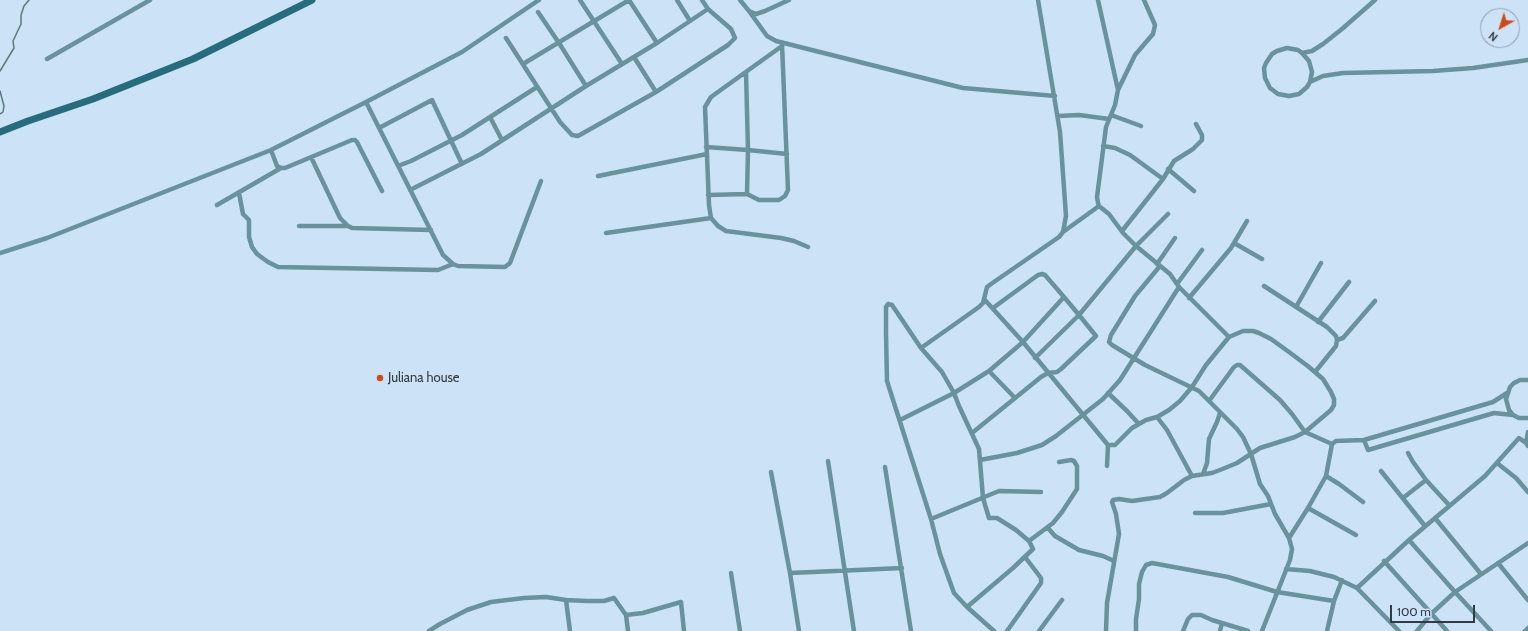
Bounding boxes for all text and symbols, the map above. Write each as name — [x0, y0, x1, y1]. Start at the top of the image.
north arrow — [1480, 8, 1520, 48]
text: N — [1486, 29, 1501, 44]
place label: Juliana house — [388, 370, 460, 386]
marker: Juliana house — [375, 373, 385, 383]
scale bar — [1392, 597, 1477, 623]
text: 100 m — [1397, 604, 1431, 619]

